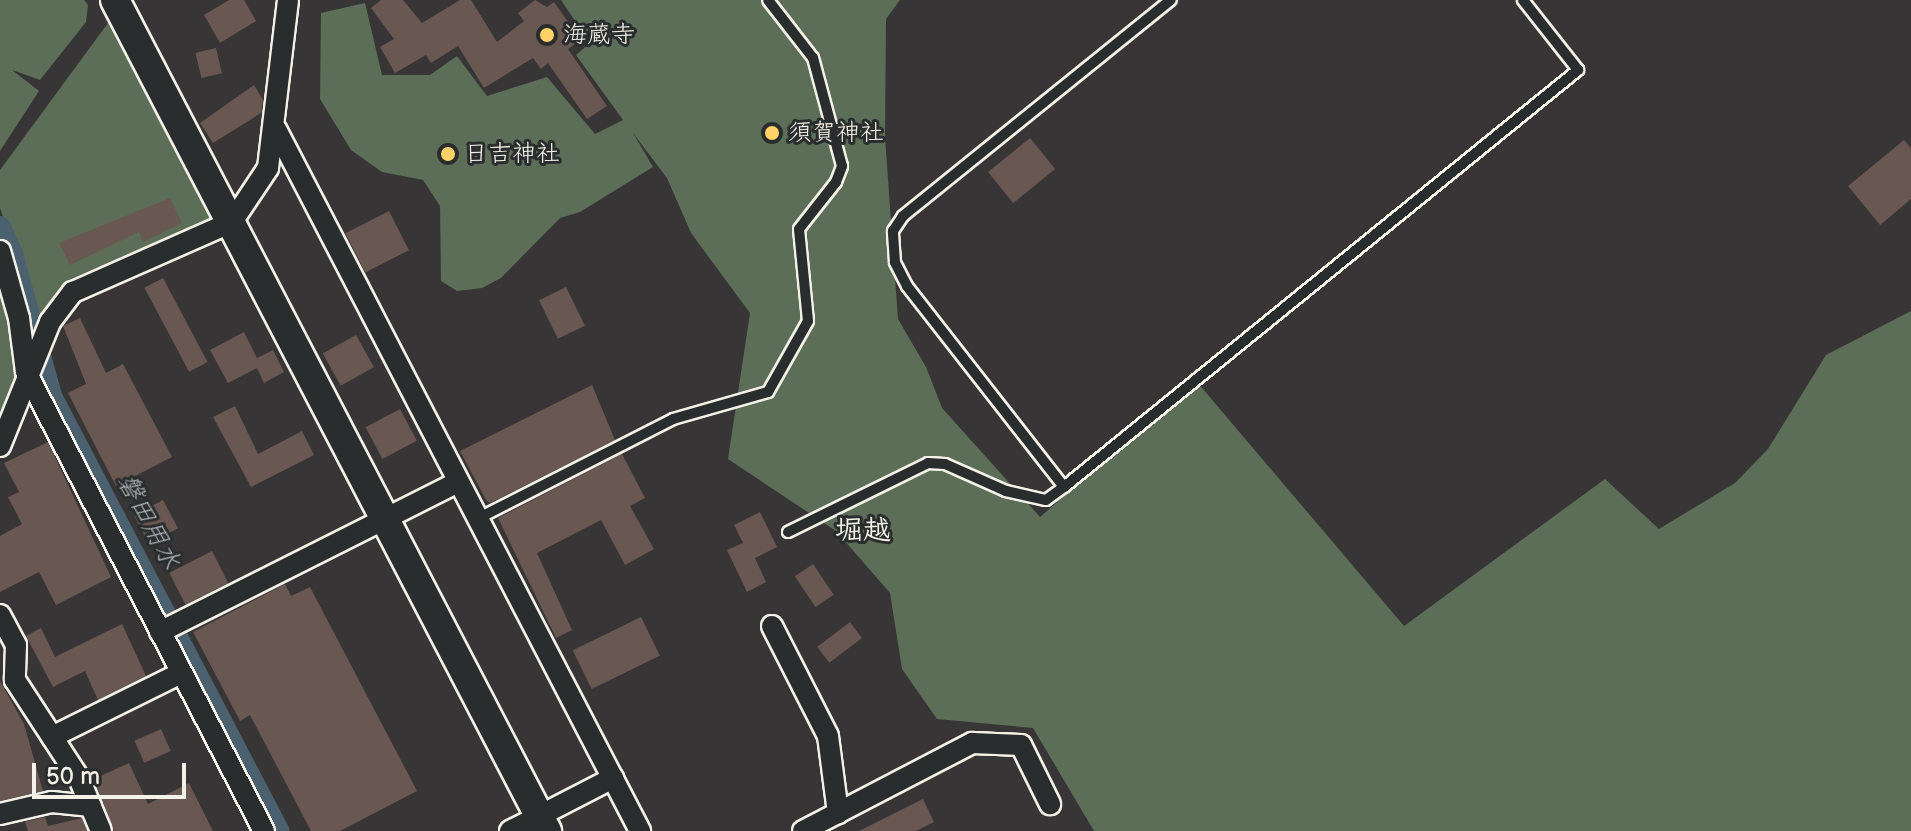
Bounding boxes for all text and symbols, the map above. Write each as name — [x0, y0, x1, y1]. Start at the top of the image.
place label: 海蔵寺 — [563, 21, 635, 49]
marker: 海蔵寺 — [538, 26, 556, 44]
place label: 須賀神社 — [788, 119, 884, 147]
marker: 須賀神社 — [763, 124, 781, 142]
place label: 日吉神社 — [464, 140, 560, 168]
marker: 日吉神社 — [439, 145, 457, 163]
water label: 磐田用水 — [110, 469, 186, 575]
district label: 堀越 — [835, 514, 891, 548]
scale bar — [36, 747, 190, 797]
text: 50 m — [46, 762, 100, 791]

